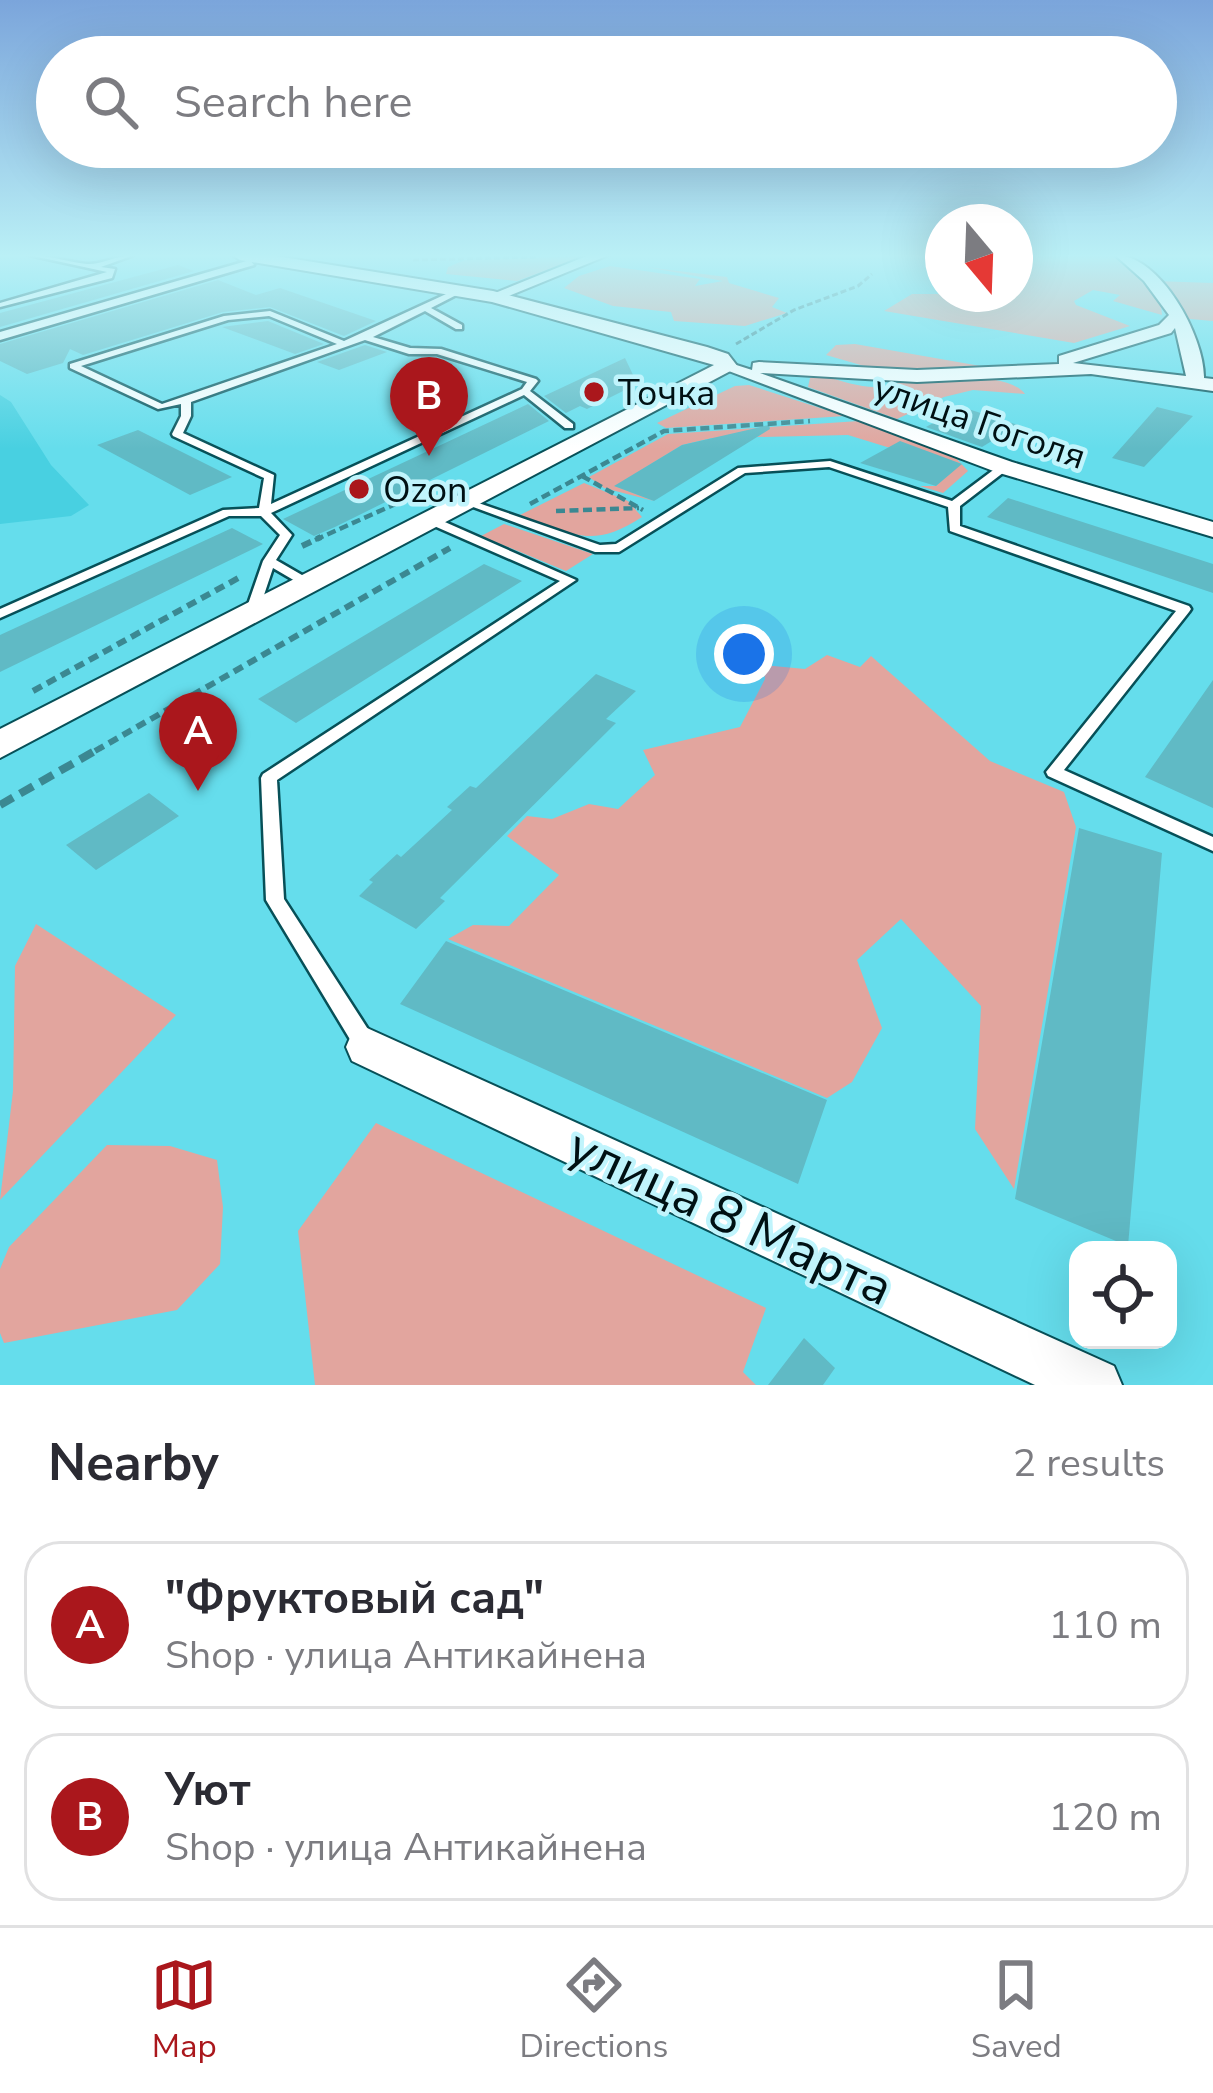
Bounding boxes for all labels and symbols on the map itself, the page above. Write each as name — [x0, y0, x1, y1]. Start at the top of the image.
north arrow — [925, 204, 1033, 312]
pin: B — [390, 357, 468, 456]
street label: улица Гоголя — [867, 363, 1092, 482]
place label: Точка — [618, 369, 716, 418]
marker: Точка — [581, 379, 607, 405]
place label: Ozon — [383, 466, 467, 515]
marker: Ozon — [346, 476, 372, 502]
your location — [714, 624, 774, 684]
pin: A — [159, 692, 237, 791]
street label: улица 8 Марта — [557, 1111, 904, 1323]

